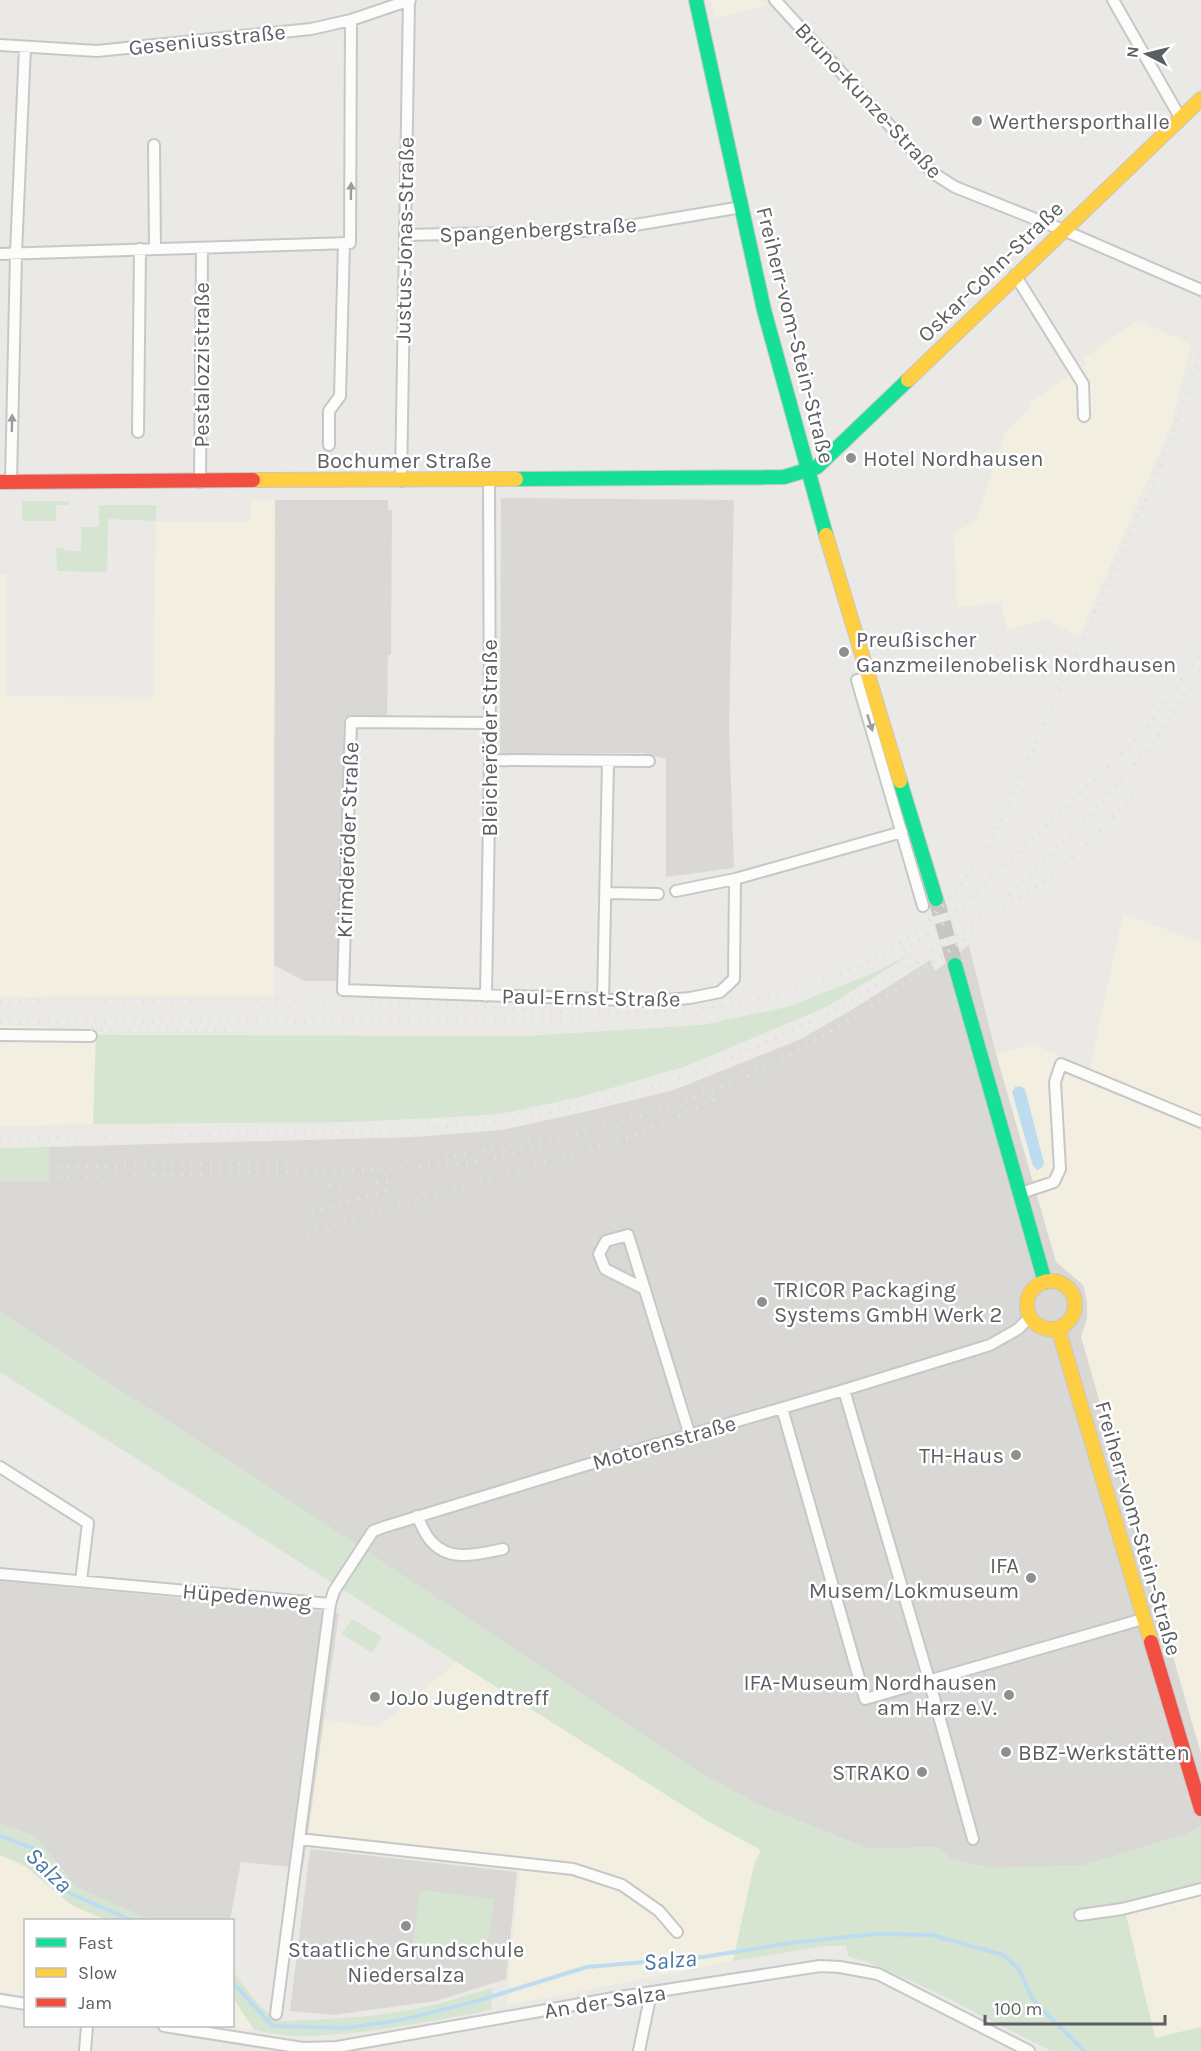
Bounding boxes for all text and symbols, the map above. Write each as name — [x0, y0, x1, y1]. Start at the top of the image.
street label: Bruno-Kunze-Straße — [789, 17, 947, 184]
street label: Geseniusstraße — [127, 19, 287, 61]
north arrow — [1117, 24, 1177, 84]
text: N — [1122, 45, 1143, 59]
place label: Werthersporthalle — [989, 109, 1170, 135]
marker: Werthersporthalle — [970, 114, 984, 128]
street label: Justus-Jonas-Straße — [390, 137, 420, 343]
one-way arrow — [346, 182, 356, 201]
street label: Oskar-Cohn-Straße — [913, 196, 1069, 348]
street label: Freiherr-vom-Stein-Straße — [751, 204, 840, 466]
street label: Spangenbergstraße — [439, 212, 637, 248]
street label: Pestalozzistraße — [189, 282, 215, 448]
one-way arrow — [7, 414, 17, 433]
place label: Hotel Nordhausen — [863, 446, 1044, 472]
street label: Bochumer Straße — [316, 448, 492, 474]
marker: Hotel Nordhausen — [844, 451, 858, 465]
place label: Preußischer Ganzmeilenobelisk Nordhausen — [856, 627, 1176, 678]
street label: Bleicheröder Straße — [477, 639, 503, 837]
marker: Preußischer Ganzmeilenobelisk Nordhausen — [837, 645, 851, 659]
one-way arrow — [866, 715, 875, 733]
street label: Krimderöder Straße — [332, 741, 364, 939]
street label: Paul-Ernst-Straße — [501, 983, 681, 1013]
place label: TRICOR Packaging Systems GmbH Werk 2 — [774, 1277, 1002, 1328]
marker: TRICOR Packaging Systems GmbH Werk 2 — [755, 1295, 769, 1309]
street label: Freiherr-vom-Stein-Straße — [1089, 1398, 1187, 1659]
street label: Motorenstraße — [589, 1410, 739, 1476]
place label: TH-Haus — [919, 1443, 1004, 1469]
marker: TH-Haus — [1009, 1448, 1023, 1462]
place label: IFA Musem/Lokmuseum — [809, 1553, 1019, 1604]
marker: IFA Musem/Lokmuseum — [1024, 1571, 1038, 1585]
street label: Hüpedenweg — [181, 1578, 313, 1616]
place label: IFA-Museum Nordhausen am Harz e.V. — [743, 1670, 997, 1721]
place label: JoJo Jugendtreff — [387, 1685, 549, 1711]
marker: IFA-Museum Nordhausen am Harz e.V. — [1002, 1688, 1016, 1702]
marker: JoJo Jugendtreff — [368, 1690, 382, 1704]
place label: BBZ-Werkstätten — [1018, 1740, 1190, 1766]
marker: BBZ-Werkstätten — [999, 1745, 1013, 1759]
place label: STRAKO — [832, 1760, 910, 1786]
marker: STRAKO — [915, 1765, 929, 1779]
water label: Salza — [20, 1841, 78, 1899]
legend — [24, 1919, 234, 2027]
marker: Staatliche Grundschule Niedersalza — [399, 1919, 413, 1933]
text: Fast — [78, 1932, 113, 1954]
place label: Staatliche Grundschule Niedersalza — [288, 1937, 524, 1988]
water label: Salza — [642, 1944, 698, 1976]
text: Slow — [78, 1962, 117, 1984]
street label: An der Salza — [542, 1980, 668, 2024]
scale bar — [985, 1988, 1165, 2026]
text: Jam — [78, 1992, 112, 2014]
text: 100 m — [994, 1998, 1042, 2020]

